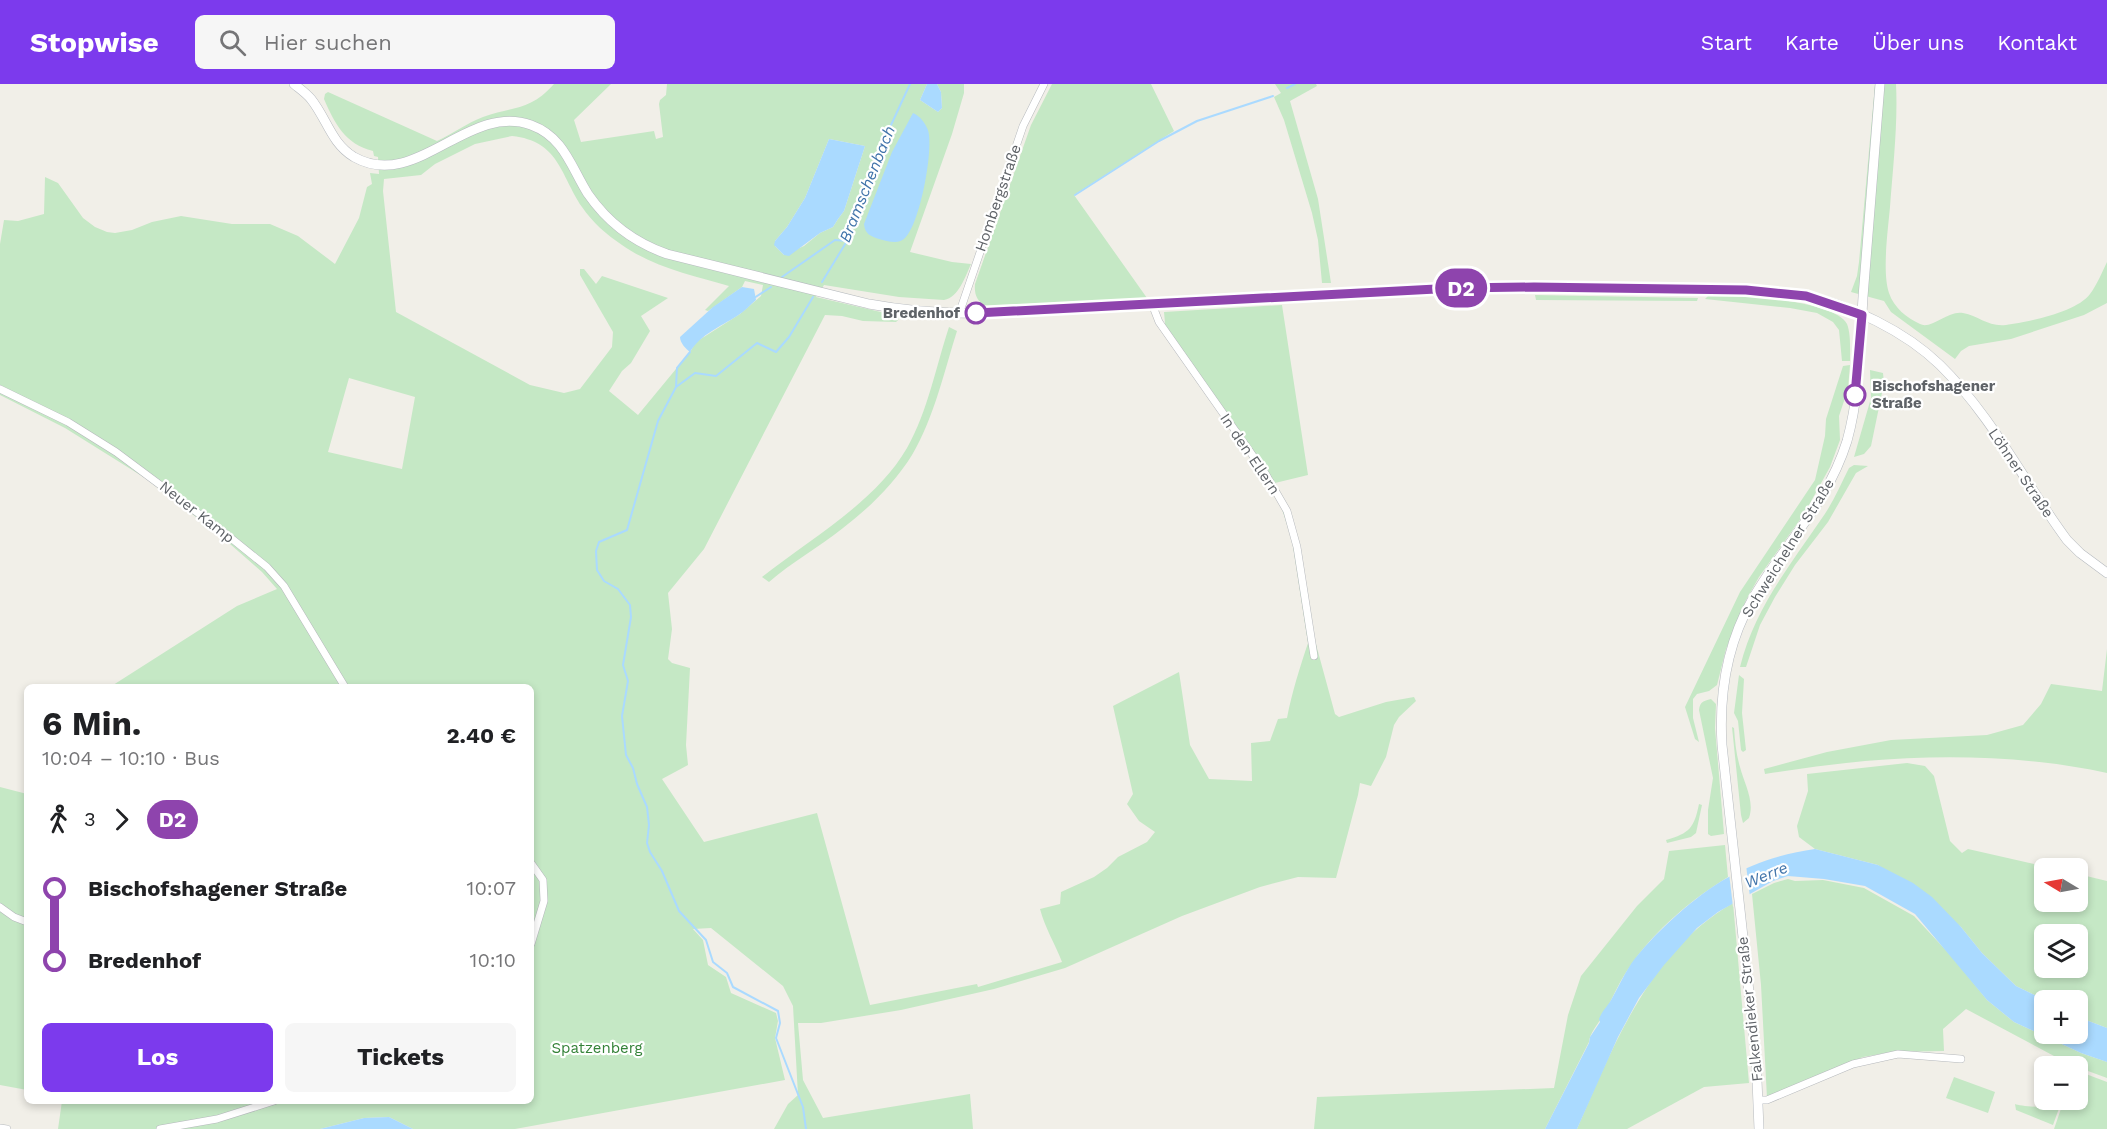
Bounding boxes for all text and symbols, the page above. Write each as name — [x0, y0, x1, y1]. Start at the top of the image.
search box — [195, 15, 615, 69]
text: Stopwise — [30, 26, 159, 59]
icon: search — [216, 26, 249, 59]
text: Hier suchen — [264, 30, 392, 55]
text: Start — [1701, 30, 1752, 55]
text: Karte — [1785, 30, 1839, 55]
text: Über uns — [1872, 30, 1964, 55]
text: Kontakt — [1997, 30, 2077, 55]
water label: Bramschenbach — [835, 123, 899, 245]
street label: Hombergstraße — [971, 142, 1025, 254]
line badge: D2 — [1434, 268, 1488, 308]
text: D2 — [1447, 276, 1475, 301]
marker: Bredenhof — [965, 302, 987, 324]
place label: Bredenhof — [883, 304, 961, 322]
place label: Bischofshagener Straße — [1872, 377, 1996, 412]
marker: Bischofshagener Straße — [1844, 384, 1866, 406]
street label: In den Ellern — [1216, 410, 1284, 498]
street label: Löhner Straße — [1984, 425, 2058, 521]
street label: Schweichelner Straße — [1738, 475, 1838, 621]
street label: Neuer Kamp — [156, 477, 238, 547]
text: 6 Min. — [42, 704, 141, 743]
text: 2.40 € — [446, 723, 516, 748]
text: 10:04 – 10:10 · Bus — [42, 746, 220, 770]
icon: walk — [42, 803, 75, 836]
icon: forward — [105, 803, 138, 836]
text: 3 — [84, 807, 96, 831]
text: D2 — [159, 807, 186, 832]
water label: Werre — [1742, 858, 1790, 892]
north arrow — [2034, 858, 2088, 912]
map controls — [2034, 858, 2088, 1110]
text: Bischofshagener Straße — [88, 876, 347, 901]
text: 10:07 — [467, 876, 516, 900]
button: layers — [2034, 924, 2088, 978]
street label: Falkendieker Straße — [1733, 936, 1767, 1082]
text: Bredenhof — [88, 948, 201, 973]
text: 10:10 — [470, 948, 516, 972]
button: + — [2034, 990, 2088, 1044]
button: Los — [42, 1023, 273, 1092]
button: Tickets — [285, 1023, 516, 1092]
park label: Spatzenberg — [551, 1039, 643, 1057]
button: − — [2034, 1056, 2088, 1110]

